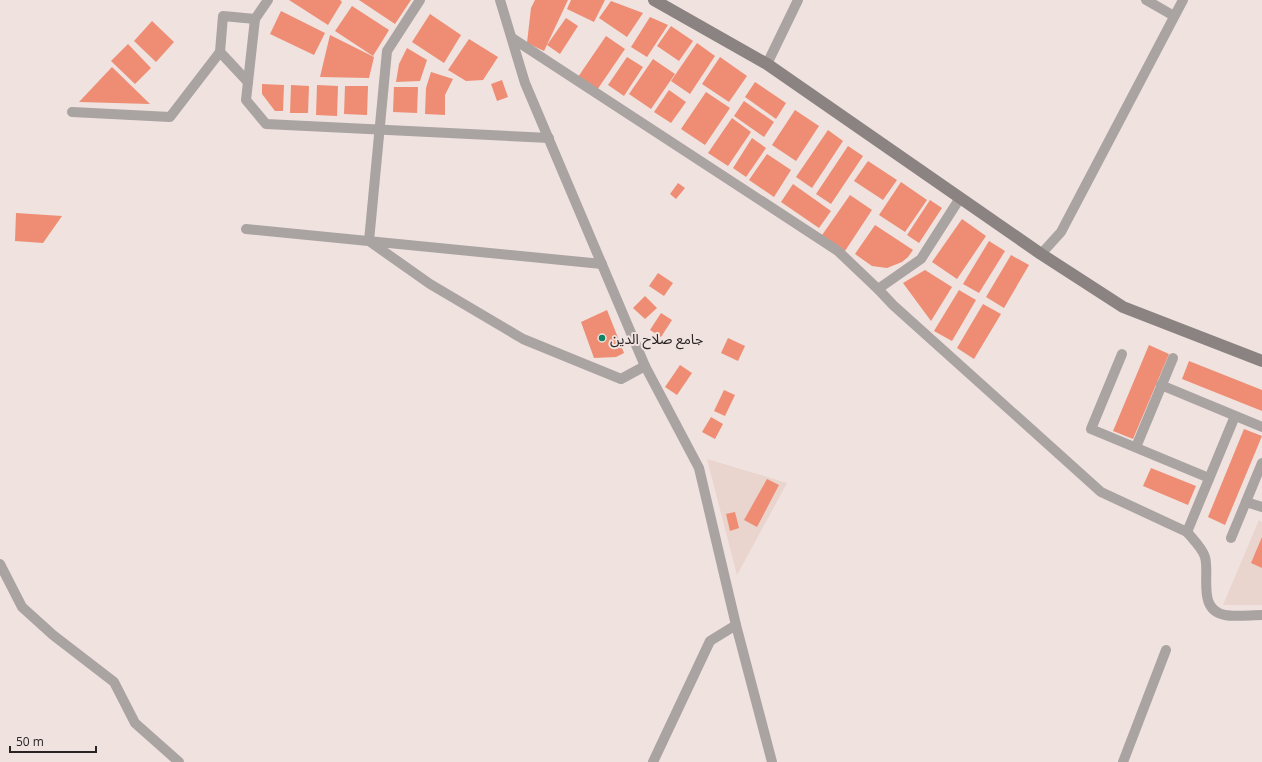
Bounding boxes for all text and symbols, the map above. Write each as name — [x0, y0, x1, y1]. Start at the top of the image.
place label: جامع صلاح الدين — [610, 329, 703, 350]
marker: جامع صلاح الدين — [597, 333, 607, 343]
scale bar — [10, 728, 96, 754]
text: 50 m — [16, 733, 44, 750]

